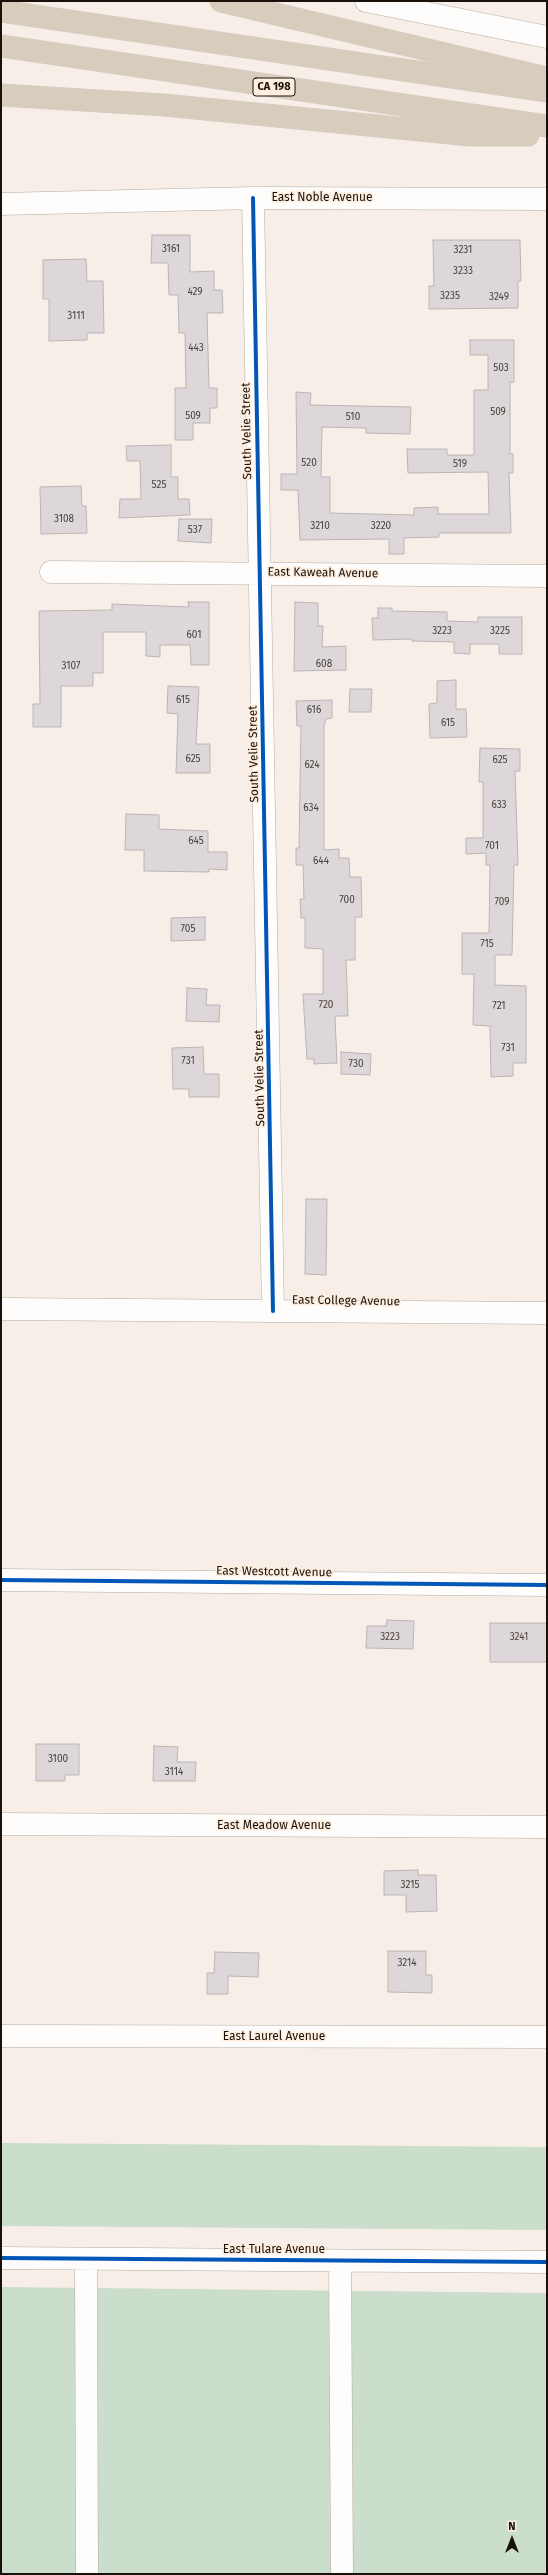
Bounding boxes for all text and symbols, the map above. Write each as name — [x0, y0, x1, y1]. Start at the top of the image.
road number: CA 198 — [253, 78, 295, 96]
street label: East Noble Avenue — [271, 191, 373, 205]
house number: 3161 — [162, 243, 180, 255]
house number: 3231 — [454, 244, 472, 256]
house number: 3233 — [453, 265, 473, 277]
house number: 429 — [187, 286, 203, 298]
house number: 3235 — [440, 290, 460, 302]
house number: 3249 — [489, 291, 509, 303]
house number: 3111 — [67, 310, 85, 322]
house number: 443 — [188, 342, 204, 354]
house number: 503 — [493, 362, 509, 374]
street label: South Velie Street — [239, 382, 255, 480]
house number: 509 — [490, 406, 506, 418]
house number: 509 — [185, 410, 201, 422]
house number: 510 — [346, 411, 360, 423]
house number: 520 — [301, 457, 317, 469]
house number: 519 — [453, 458, 467, 470]
house number: 525 — [152, 479, 166, 491]
house number: 3108 — [54, 513, 74, 525]
house number: 3210 — [310, 520, 330, 532]
house number: 3220 — [371, 520, 391, 532]
house number: 537 — [188, 524, 202, 536]
street label: East Kaweah Avenue — [267, 565, 379, 581]
house number: 3223 — [432, 625, 452, 637]
house number: 3225 — [490, 625, 510, 637]
house number: 601 — [187, 629, 201, 641]
house number: 608 — [316, 658, 332, 670]
house number: 3107 — [62, 660, 80, 672]
house number: 615 — [176, 694, 190, 706]
house number: 616 — [307, 704, 321, 716]
street label: South Velie Street — [246, 705, 262, 803]
house number: 615 — [441, 717, 455, 729]
house number: 625 — [185, 753, 201, 765]
house number: 625 — [492, 754, 508, 766]
house number: 624 — [304, 759, 320, 771]
house number: 633 — [491, 799, 507, 811]
house number: 634 — [303, 802, 319, 814]
house number: 645 — [188, 835, 204, 847]
house number: 701 — [485, 840, 499, 852]
house number: 644 — [313, 855, 329, 867]
house number: 700 — [339, 894, 355, 906]
house number: 709 — [494, 896, 510, 908]
house number: 705 — [181, 923, 195, 935]
house number: 715 — [480, 938, 494, 950]
house number: 720 — [319, 999, 333, 1011]
house number: 721 — [492, 1000, 506, 1012]
street label: South Velie Street — [252, 1029, 268, 1127]
house number: 731 — [501, 1042, 515, 1054]
house number: 731 — [181, 1055, 195, 1067]
house number: 730 — [349, 1058, 363, 1070]
street label: East College Avenue — [292, 1293, 400, 1309]
street label: East Westcott Avenue — [216, 1564, 332, 1580]
house number: 3223 — [380, 1631, 400, 1643]
house number: 3241 — [510, 1631, 528, 1643]
house number: 3100 — [48, 1753, 68, 1765]
house number: 3114 — [165, 1766, 183, 1778]
street label: East Meadow Avenue — [217, 1819, 331, 1833]
house number: 3215 — [401, 1879, 419, 1891]
house number: 3214 — [397, 1957, 417, 1969]
street label: East Laurel Avenue — [223, 2030, 325, 2044]
street label: East Tulare Avenue — [223, 2243, 325, 2257]
north arrow — [492, 2519, 532, 2559]
text: N — [508, 2520, 516, 2533]

